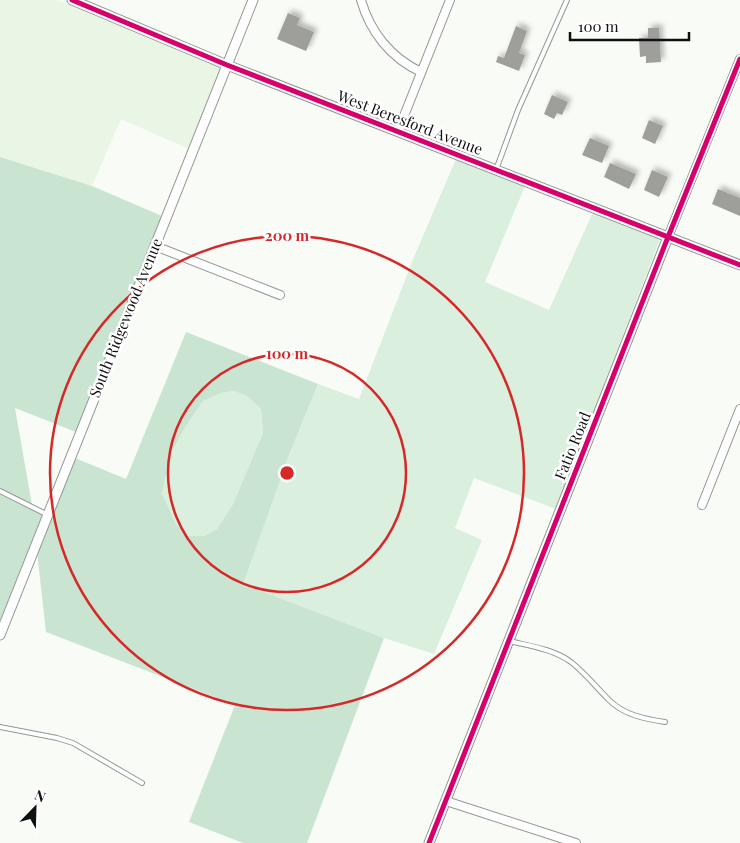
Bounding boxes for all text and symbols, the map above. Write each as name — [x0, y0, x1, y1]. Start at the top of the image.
scale bar — [570, 10, 689, 42]
text: 100 m — [578, 16, 619, 36]
street label: West Beresford Avenue — [334, 85, 486, 159]
text: 200 m — [265, 225, 310, 245]
street label: South Ridgewood Avenue — [84, 235, 166, 400]
text: 100 m — [266, 343, 309, 363]
street label: Fatio Road — [549, 408, 595, 483]
centre of rings — [278, 464, 296, 482]
north arrow — [10, 783, 60, 833]
text: N — [32, 785, 49, 806]

